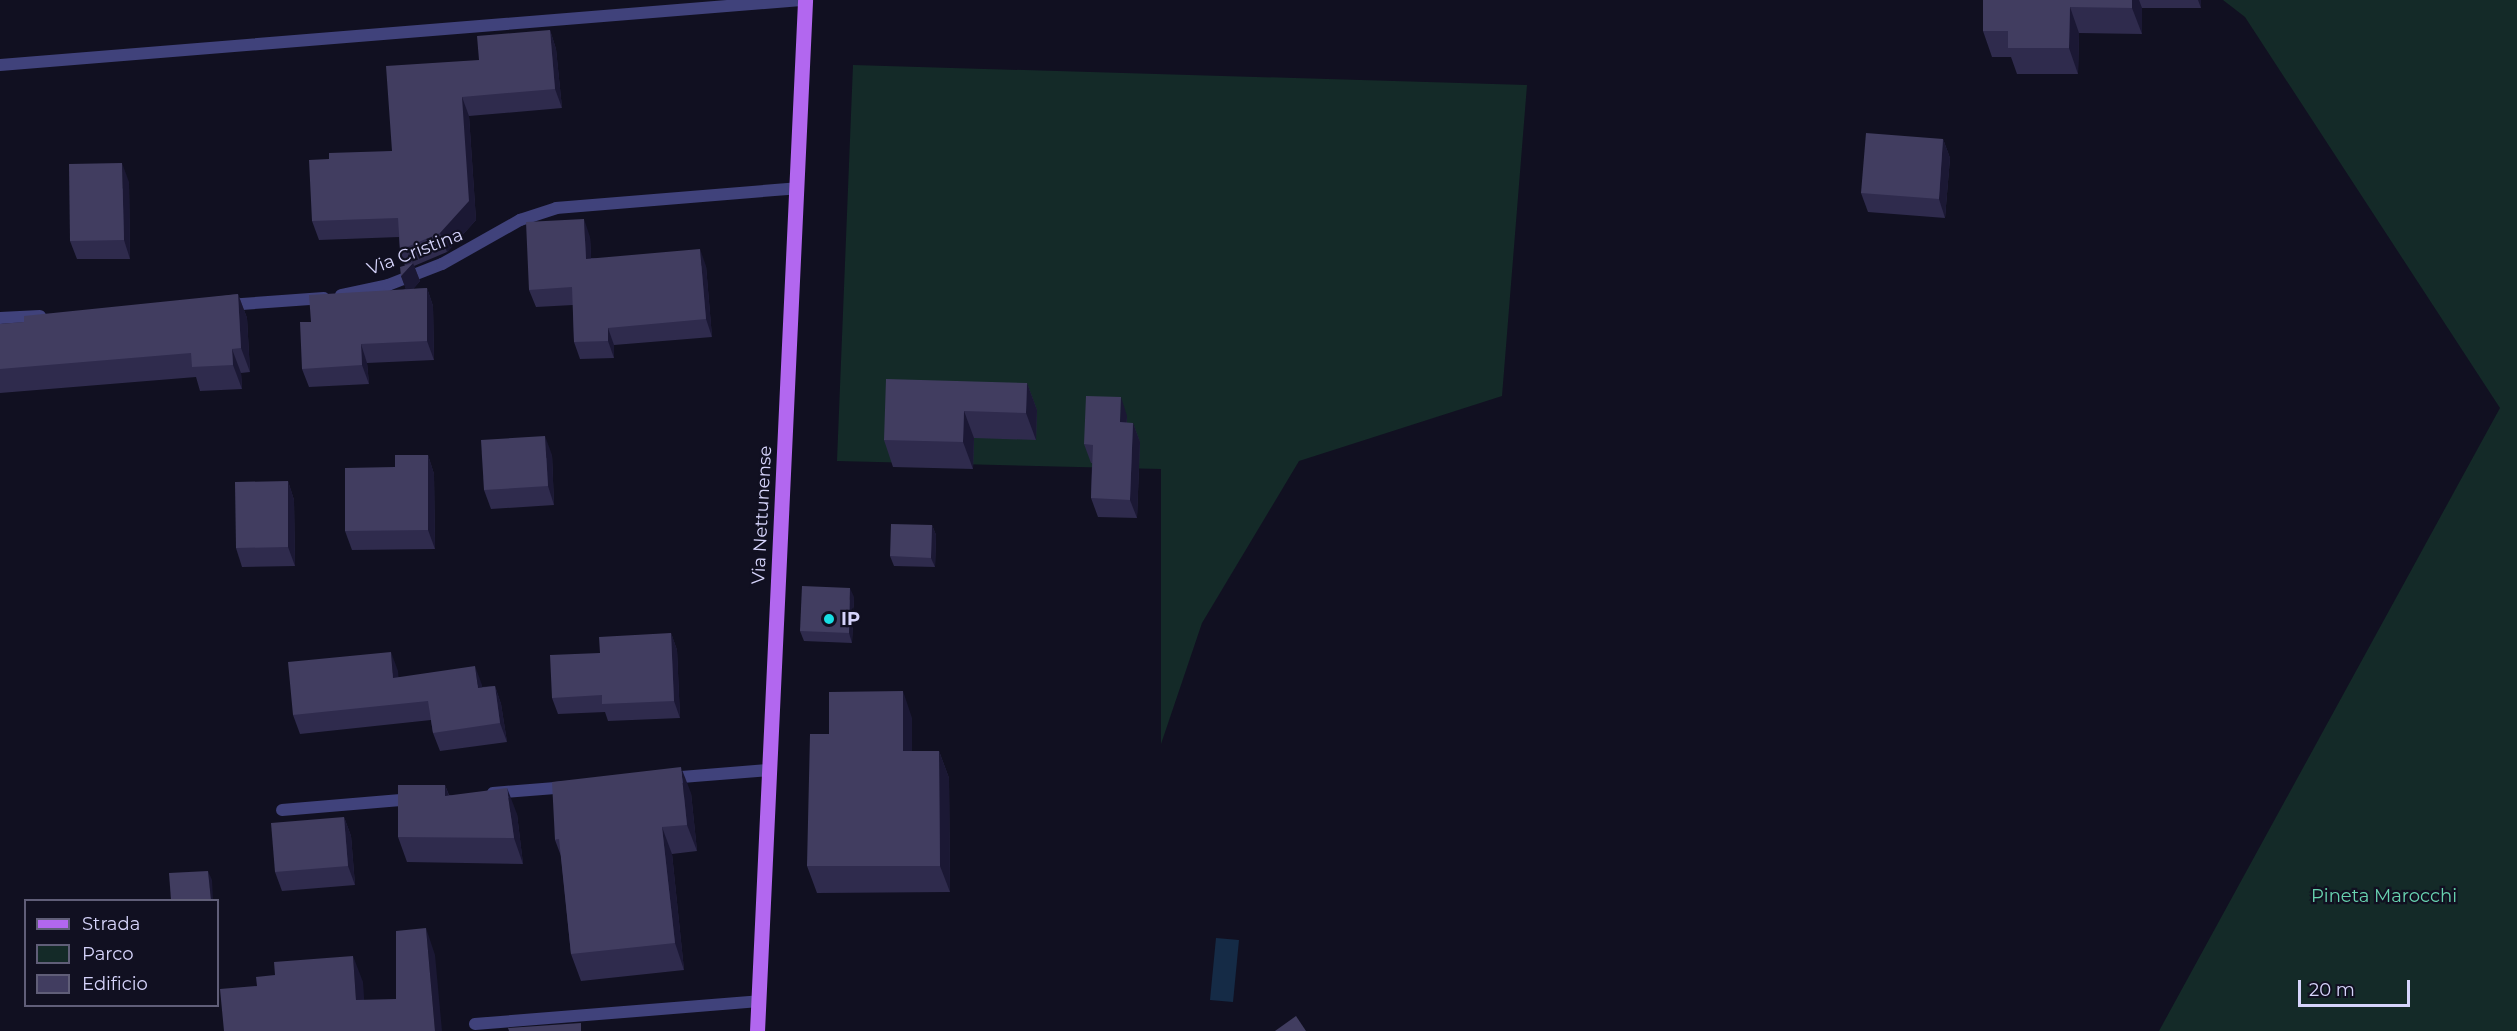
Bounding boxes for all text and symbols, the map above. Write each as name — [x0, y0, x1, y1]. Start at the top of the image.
street label: Via Cristina — [364, 224, 466, 280]
street label: Via Nettunense — [748, 445, 776, 585]
place label: IP — [841, 608, 860, 630]
marker: IP — [822, 612, 836, 626]
park label: Pineta Marocchi — [2311, 885, 2457, 907]
legend — [24, 899, 219, 1007]
text: Strada — [82, 913, 140, 935]
text: Parco — [82, 943, 134, 965]
scale bar — [2301, 968, 2414, 1006]
text: Edificio — [82, 973, 148, 995]
text: 20 m — [2309, 979, 2355, 1001]

